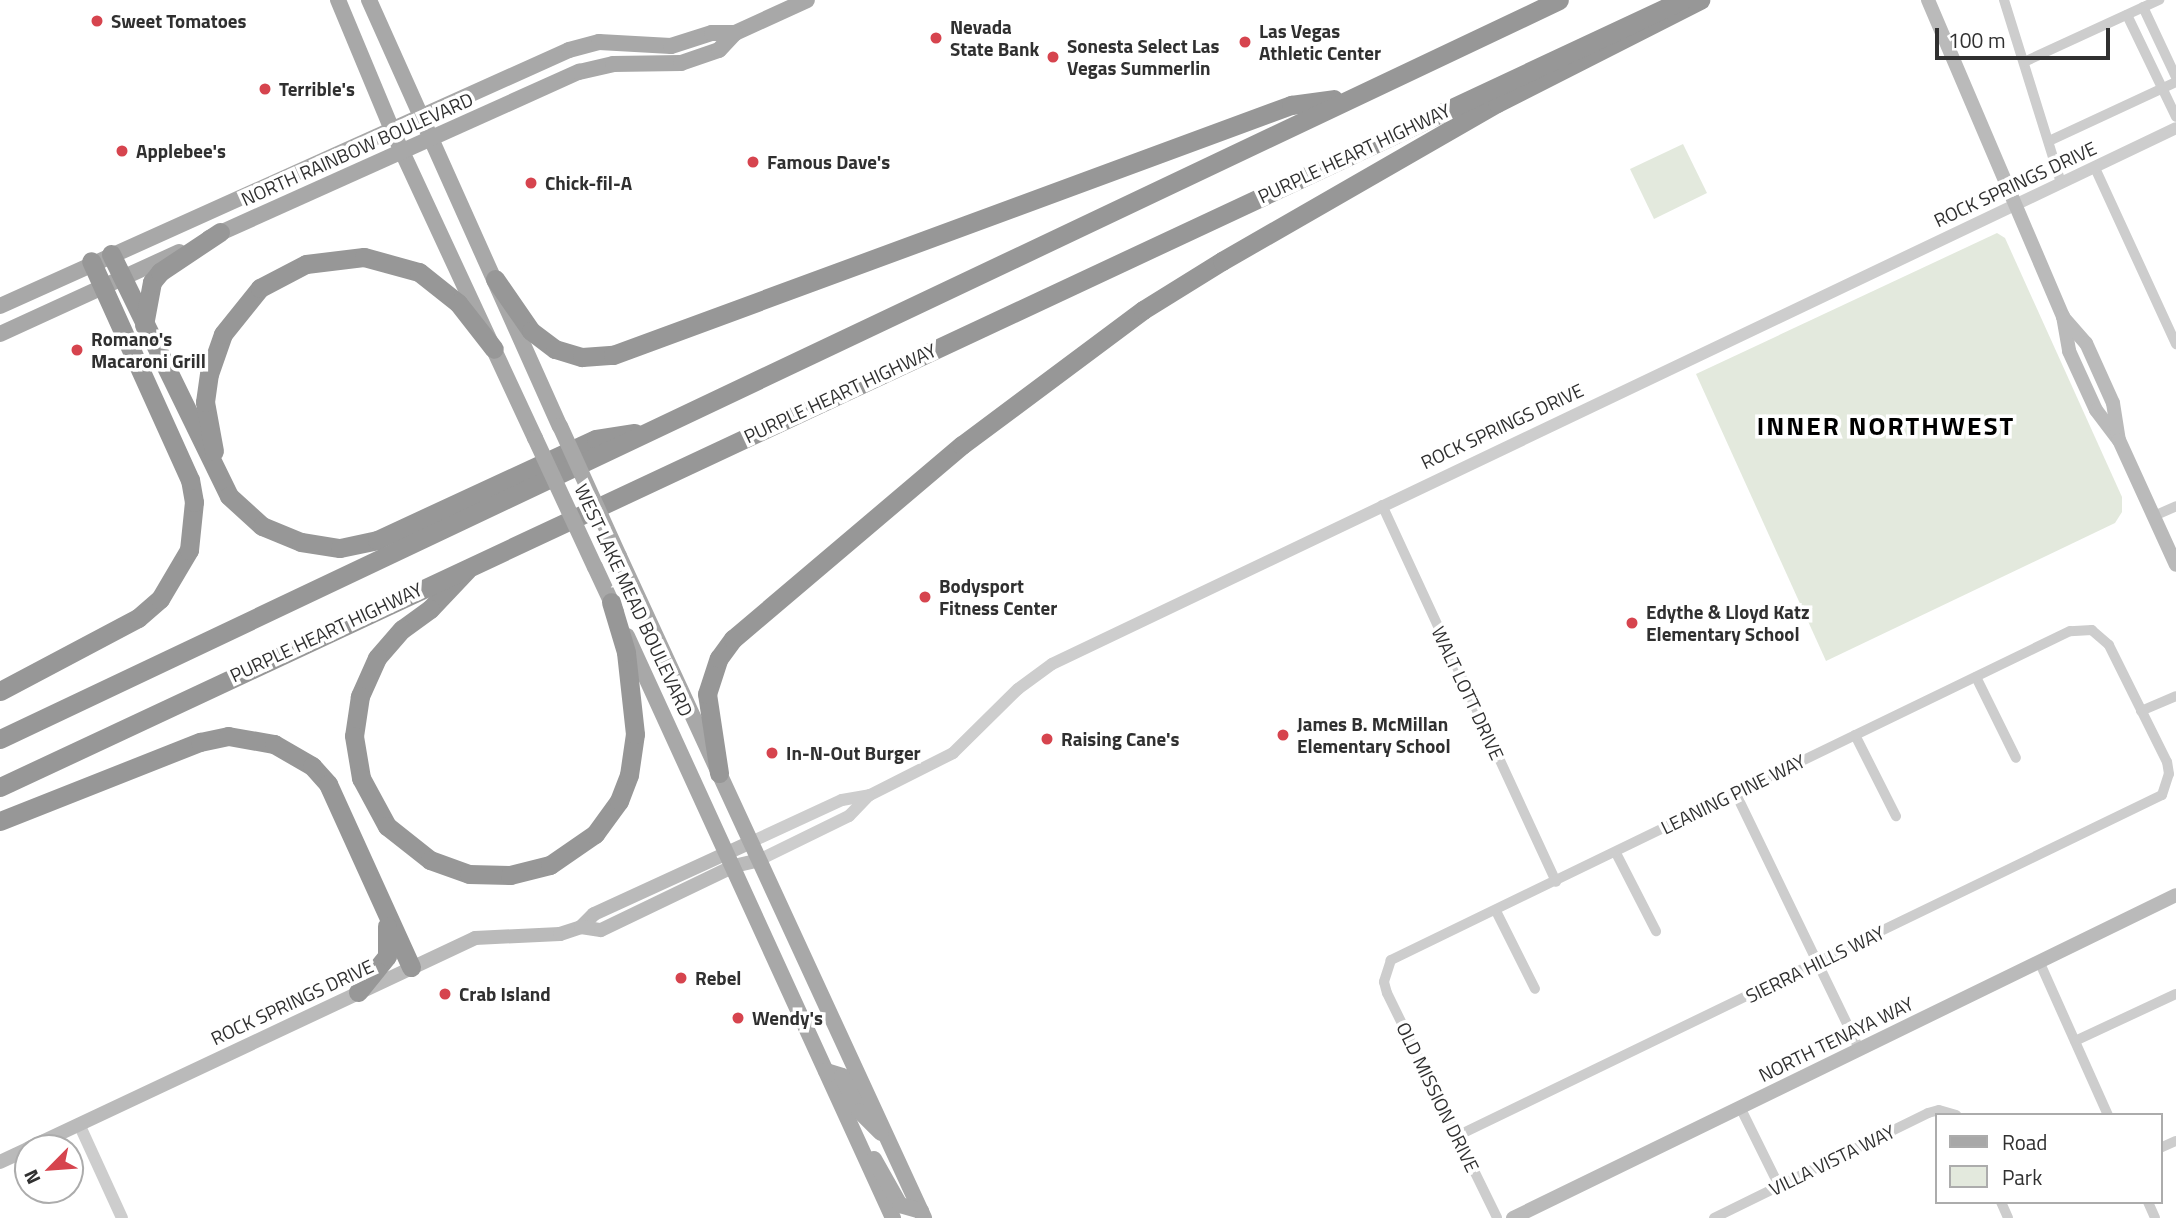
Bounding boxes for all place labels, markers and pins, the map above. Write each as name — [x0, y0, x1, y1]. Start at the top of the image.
place label: Sweet Tomatoes — [111, 10, 246, 32]
marker: Sweet Tomatoes — [89, 13, 105, 29]
place label: Nevada State Bank — [950, 16, 1039, 60]
place label: Las Vegas Athletic Center — [1259, 20, 1381, 64]
marker: Nevada State Bank — [928, 30, 944, 46]
marker: Las Vegas Athletic Center — [1237, 34, 1253, 50]
place label: Sonesta Select Las Vegas Summerlin — [1067, 35, 1219, 79]
marker: Sonesta Select Las Vegas Summerlin — [1045, 49, 1061, 65]
place label: Terrible's — [279, 78, 355, 100]
marker: Terrible's — [257, 81, 273, 97]
place label: Applebee's — [136, 140, 226, 162]
marker: Applebee's — [114, 143, 130, 159]
place label: Famous Dave's — [767, 151, 890, 173]
marker: Famous Dave's — [745, 154, 761, 170]
place label: Chick-fil-A — [545, 172, 632, 194]
marker: Chick-fil-A — [523, 175, 539, 191]
place label: Romano's Macaroni Grill — [91, 328, 206, 372]
marker: Romano's Macaroni Grill — [69, 342, 85, 358]
place label: Bodysport Fitness Center — [939, 575, 1057, 619]
marker: Bodysport Fitness Center — [917, 589, 933, 605]
place label: Edythe & Lloyd Katz Elementary School — [1646, 601, 1810, 645]
marker: Edythe & Lloyd Katz Elementary School — [1624, 615, 1640, 631]
place label: James B. McMillan Elementary School — [1297, 713, 1451, 757]
marker: James B. McMillan Elementary School — [1275, 727, 1291, 743]
place label: Raising Cane's — [1061, 728, 1180, 750]
marker: Raising Cane's — [1039, 731, 1055, 747]
place label: In-N-Out Burger — [786, 742, 921, 764]
marker: In-N-Out Burger — [764, 745, 780, 761]
place label: Rebel — [695, 967, 741, 989]
marker: Rebel — [673, 970, 689, 986]
place label: Crab Island — [459, 983, 551, 1005]
marker: Crab Island — [437, 986, 453, 1002]
place label: Wendy's — [752, 1007, 823, 1029]
marker: Wendy's — [730, 1010, 746, 1026]

